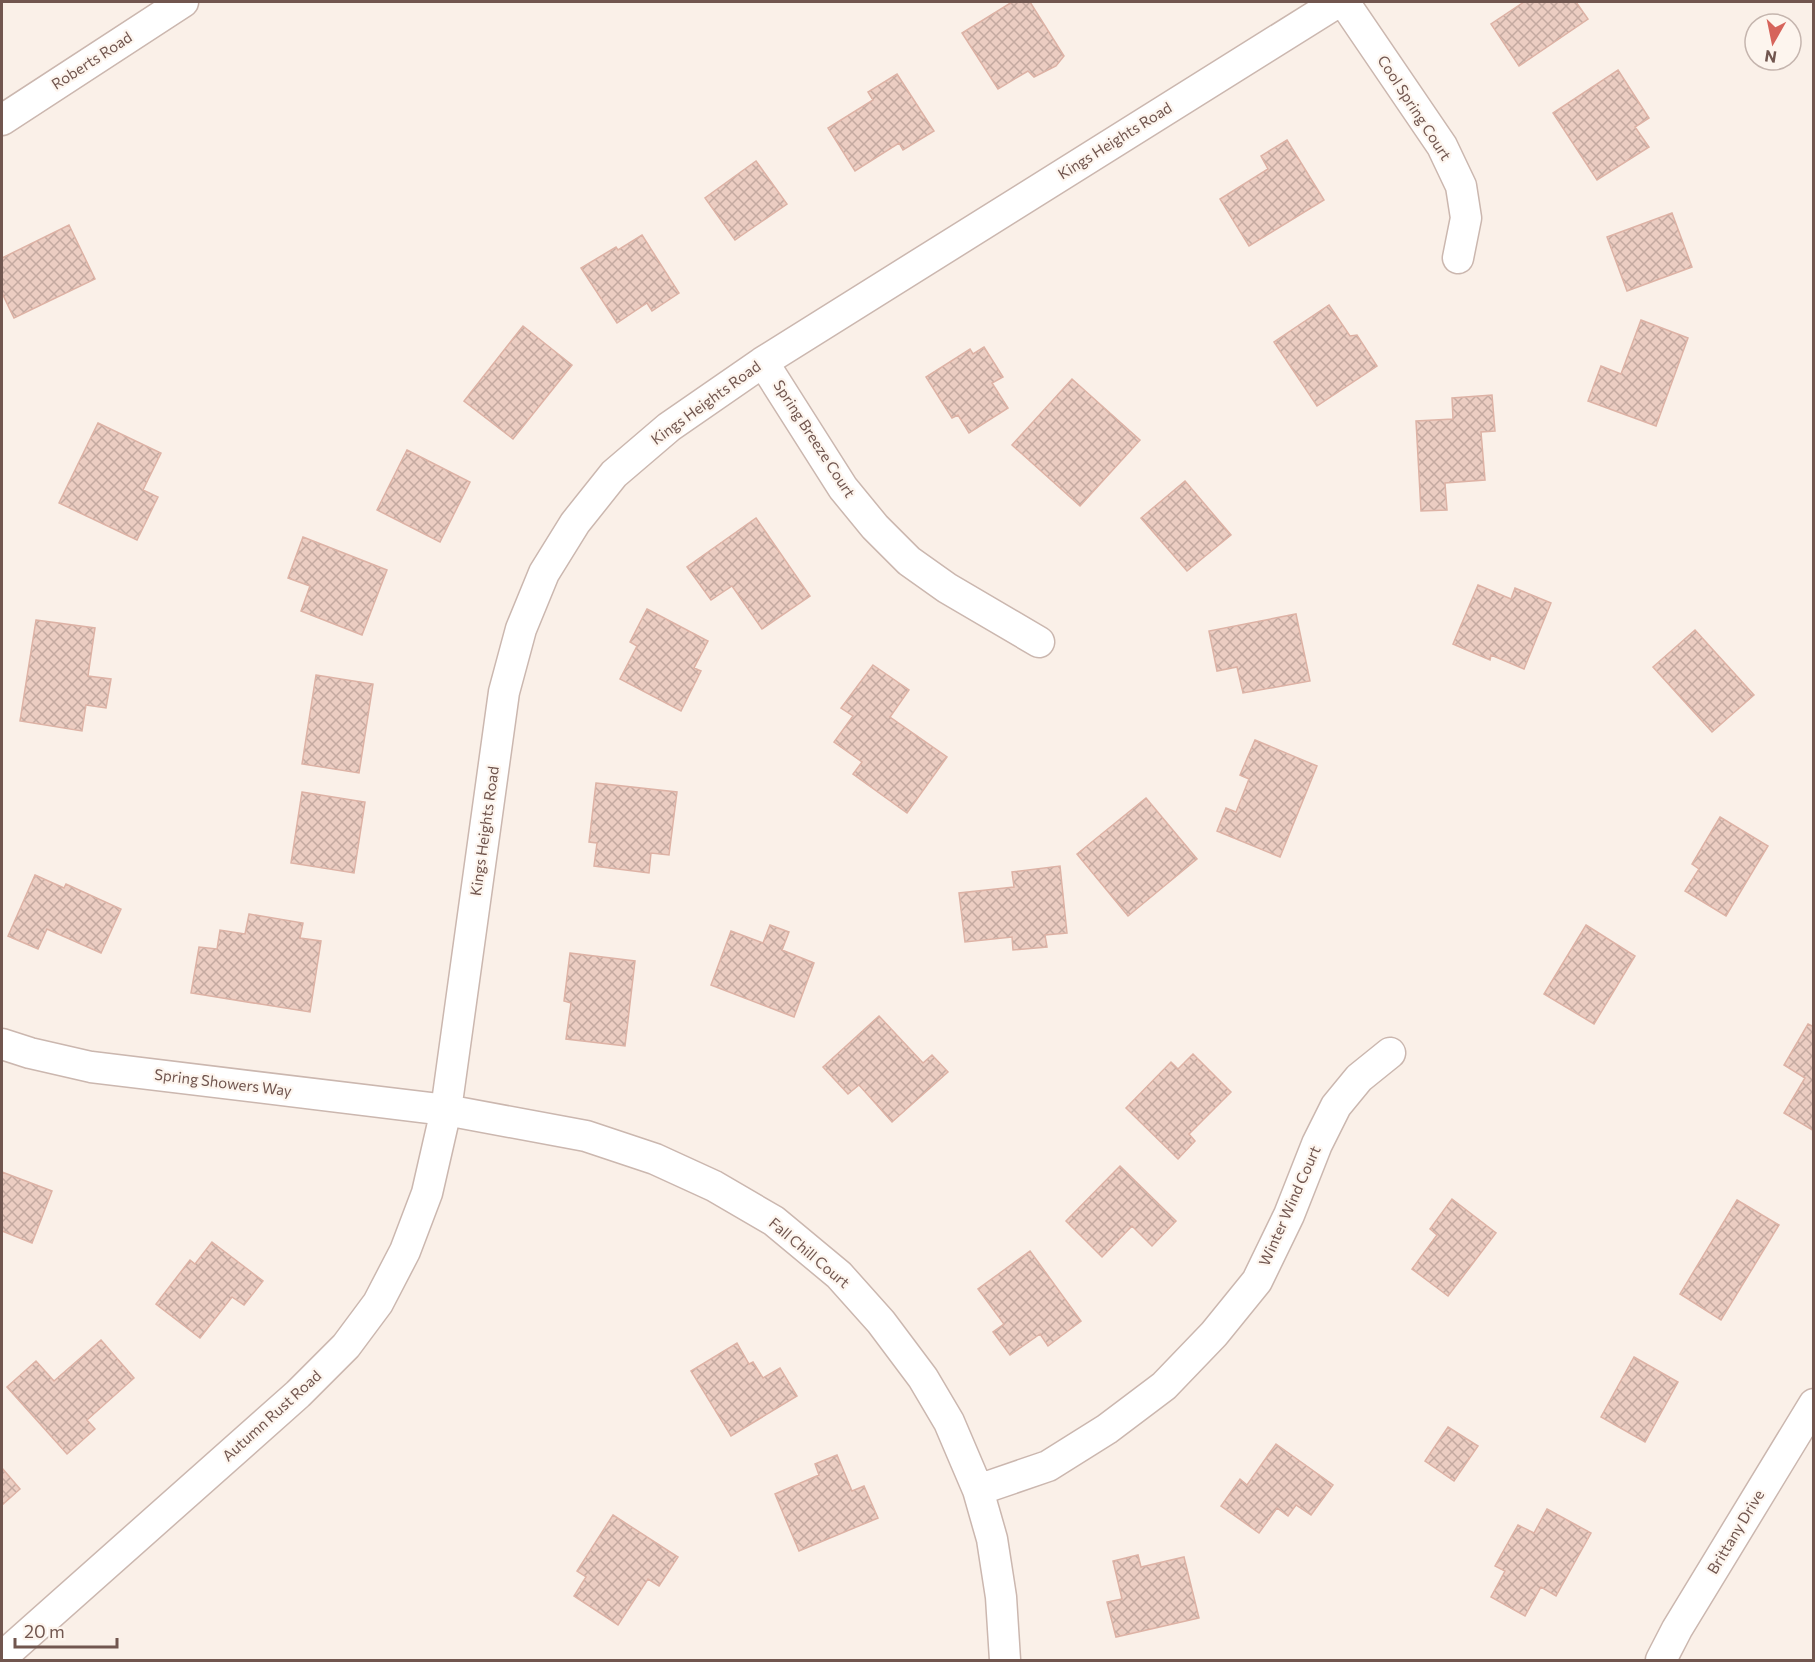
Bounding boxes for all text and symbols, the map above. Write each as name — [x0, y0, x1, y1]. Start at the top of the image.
north arrow — [1743, 12, 1803, 72]
street label: Roberts Road — [48, 28, 135, 93]
text: N — [1763, 47, 1778, 68]
street label: Cool Spring Court — [1374, 51, 1456, 163]
street label: Kings Heights Road — [1054, 98, 1175, 182]
street label: Kings Heights Road — [647, 356, 764, 448]
street label: Spring Breeze Court — [770, 376, 860, 501]
street label: Kings Heights Road — [466, 765, 502, 897]
street label: Spring Showers Way — [153, 1065, 293, 1099]
street label: Winter Wind Court — [1255, 1143, 1324, 1268]
street label: Fall Chill Court — [766, 1213, 854, 1291]
street label: Autumn Rust Road — [218, 1366, 324, 1464]
street label: Brittany Drive — [1703, 1486, 1767, 1577]
scale bar — [15, 1611, 117, 1649]
text: 20 m — [24, 1620, 65, 1642]

